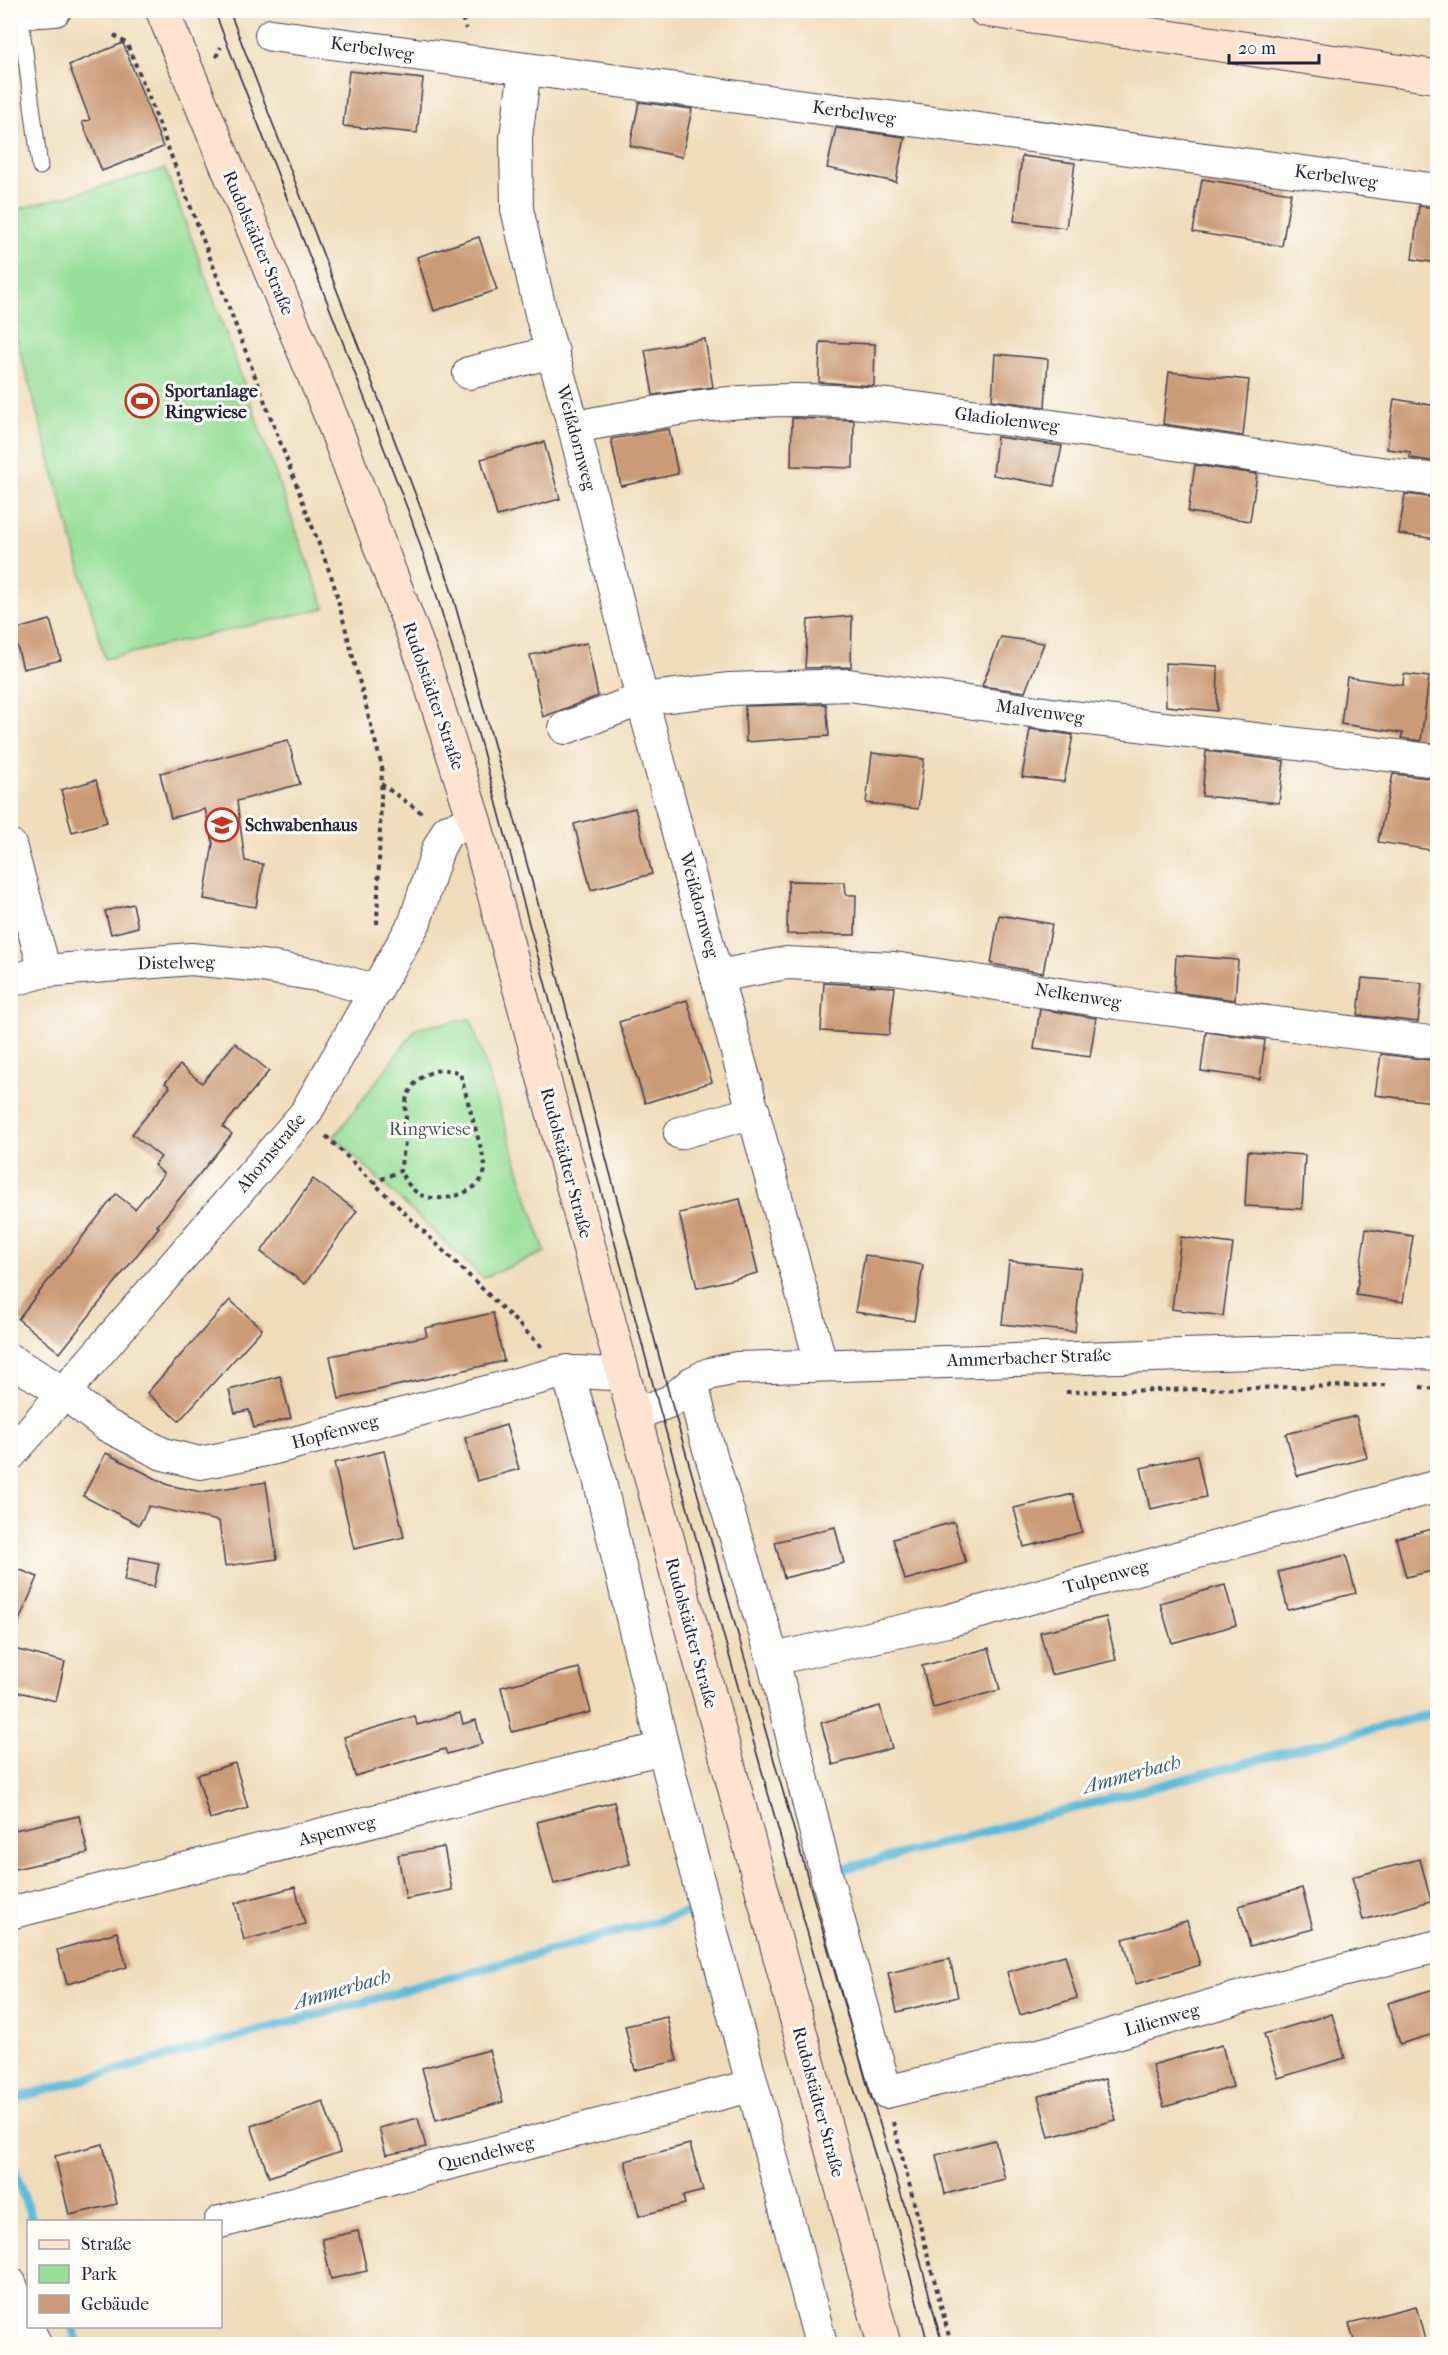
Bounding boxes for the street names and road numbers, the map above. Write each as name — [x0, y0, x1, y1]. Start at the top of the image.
street label: Kerbelweg — [329, 33, 415, 65]
street label: Kerbelweg — [811, 97, 897, 129]
street label: Kerbelweg — [1293, 161, 1379, 193]
street label: Rudolstädter Straße — [218, 167, 298, 319]
street label: Weißdornweg — [552, 382, 600, 494]
street label: Gladiolenweg — [953, 403, 1061, 437]
street label: Rudolstädter Straße — [398, 619, 468, 773]
street label: Malvenweg — [995, 695, 1086, 729]
street label: Weißdornweg — [675, 849, 723, 961]
street label: Distelweg — [137, 952, 215, 974]
street label: Nelkenweg — [1034, 979, 1123, 1013]
street label: Rudolstädter Straße — [536, 1085, 596, 1241]
street label: Ahornstraße — [231, 1109, 310, 1198]
street label: Ammerbacher Straße — [945, 1345, 1112, 1371]
street label: Hopfenweg — [289, 1410, 381, 1454]
street label: Rudolstädter Straße — [661, 1555, 721, 1711]
street label: Tulpenweg — [1061, 1555, 1151, 1598]
street label: Aspenweg — [295, 1811, 378, 1851]
street label: Lilienweg — [1122, 1999, 1202, 2041]
street label: Rudolstädter Straße — [788, 2024, 848, 2180]
street label: Quendelweg — [436, 2132, 537, 2176]

